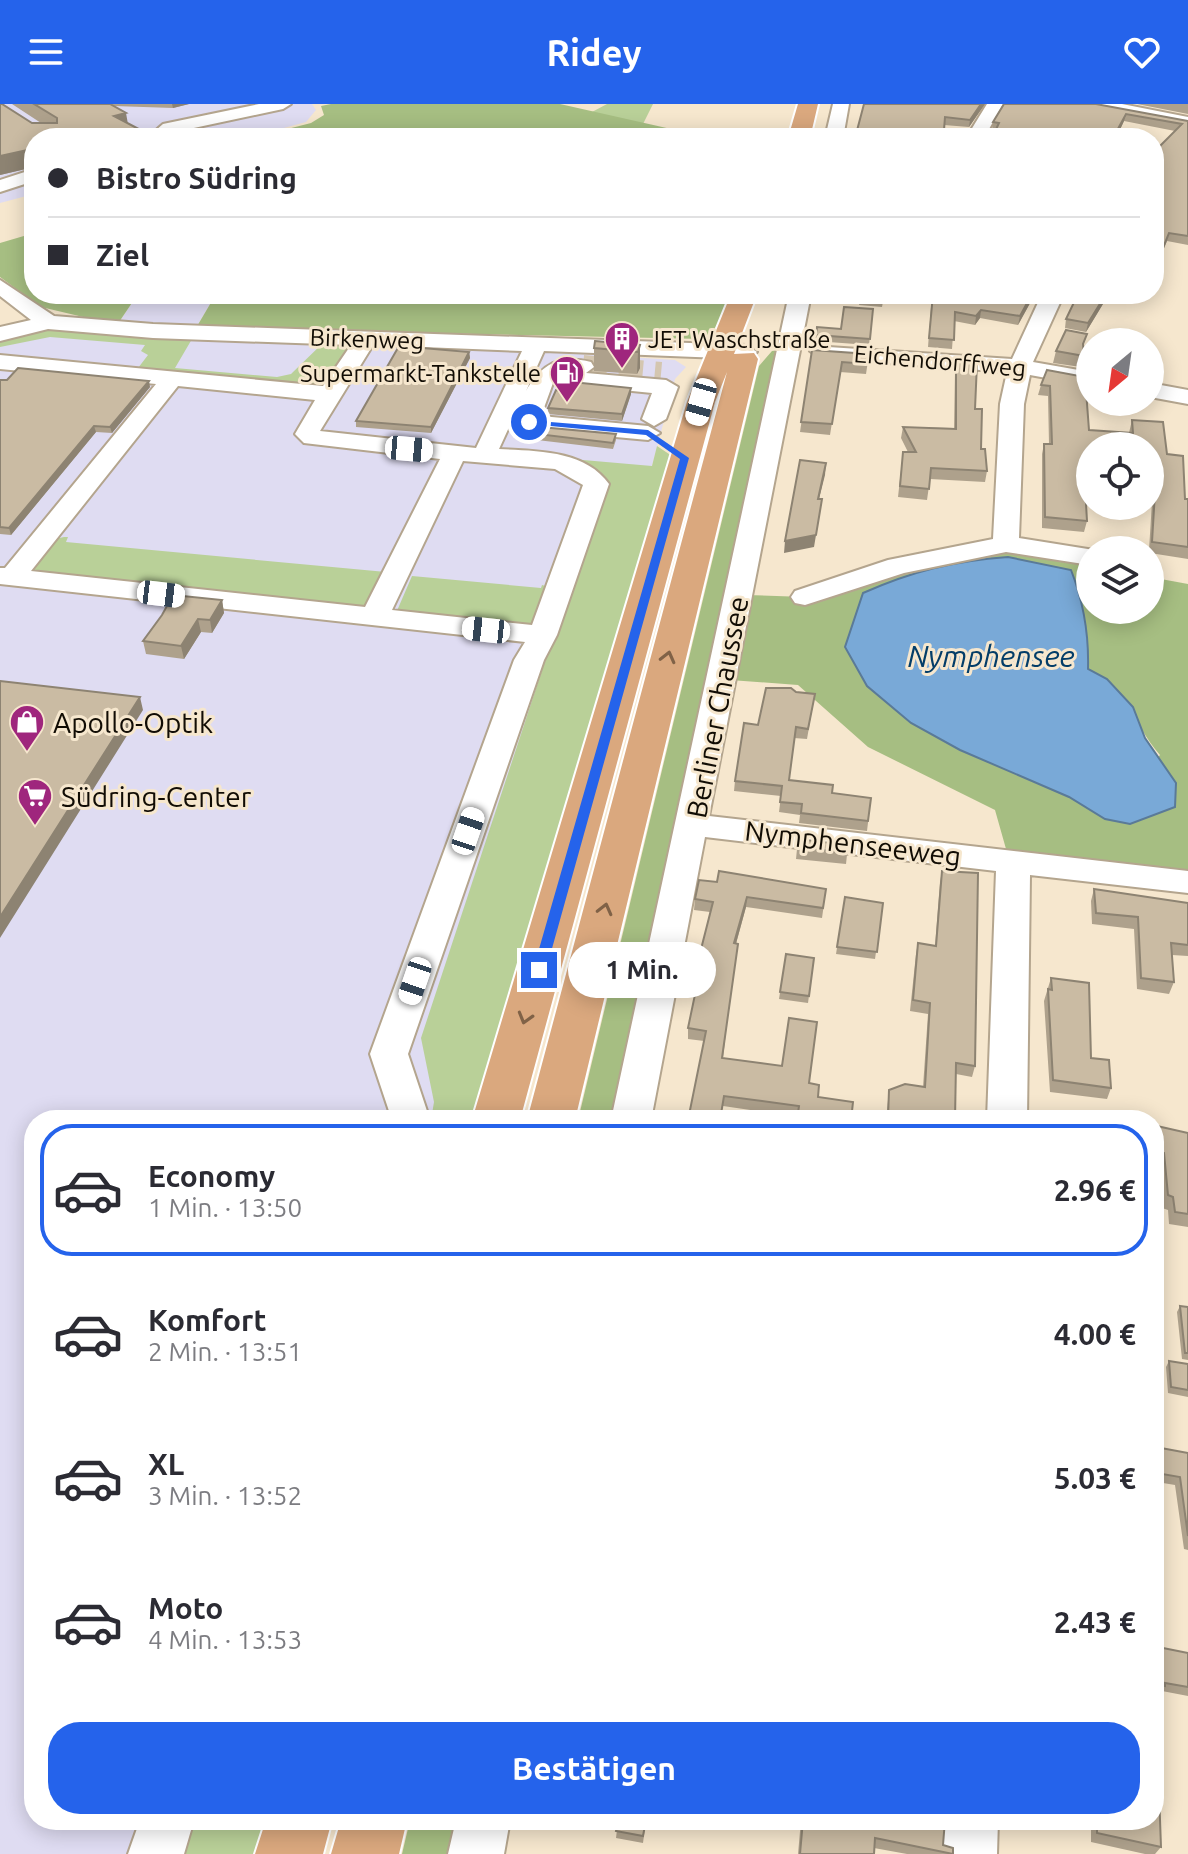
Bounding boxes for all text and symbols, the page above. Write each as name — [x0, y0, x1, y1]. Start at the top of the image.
icon: menu — [24, 30, 68, 74]
icon: heart — [1120, 30, 1164, 74]
text: Ridey — [546, 32, 642, 73]
text: Bistro Südring — [96, 161, 297, 195]
text: Ziel — [96, 238, 149, 272]
building icon: JET Waschstraße — [603, 320, 641, 370]
street label: Birkenweg — [309, 324, 425, 354]
place label: JET Waschstraße — [648, 326, 830, 353]
north arrow — [1076, 328, 1164, 416]
map controls — [1076, 328, 1164, 624]
street label: Eichendorffweg — [853, 340, 1027, 382]
fuel station icon: Supermarkt-Tankstelle — [548, 354, 586, 404]
place label: Supermarkt-Tankstelle — [300, 360, 541, 387]
car — [683, 376, 719, 428]
route start — [511, 404, 547, 440]
button: locate — [1076, 432, 1164, 520]
car — [384, 435, 434, 463]
button: layers — [1076, 536, 1164, 624]
car — [136, 579, 186, 609]
street label: Berliner Chaussee — [680, 594, 754, 820]
car — [461, 616, 511, 644]
water label: Nymphensee — [907, 639, 1075, 673]
one-way arrow — [659, 650, 676, 664]
shop icon: Apollo-Optik — [8, 703, 46, 753]
place label: Apollo-Optik — [53, 707, 213, 738]
supermarket icon: Südring-Center — [16, 777, 54, 827]
place label: Südring-Center — [61, 781, 252, 812]
car — [449, 804, 487, 858]
street label: Nymphenseeweg — [743, 814, 963, 872]
one-way arrow — [595, 902, 612, 916]
callout: 1 Min. — [567, 942, 715, 998]
route end — [521, 952, 557, 988]
car — [396, 954, 434, 1008]
text: 1 Min. — [606, 955, 678, 984]
one-way arrow — [518, 1011, 535, 1025]
icon: car — [52, 1154, 124, 1226]
text: Economy — [148, 1159, 275, 1193]
text: 2.96 € — [1054, 1173, 1136, 1207]
text: 1 Min. · 13:50 — [148, 1193, 302, 1222]
icon: car — [52, 1298, 124, 1370]
text: Komfort — [148, 1303, 266, 1337]
text: 4.00 € — [1054, 1317, 1136, 1351]
text: 2 Min. · 13:51 — [148, 1337, 302, 1366]
icon: car — [52, 1442, 124, 1514]
text: XL — [148, 1447, 184, 1481]
text: 5.03 € — [1054, 1461, 1136, 1495]
text: 3 Min. · 13:52 — [148, 1481, 302, 1510]
icon: car — [52, 1586, 124, 1658]
text: Moto — [148, 1591, 223, 1625]
text: 2.43 € — [1054, 1605, 1136, 1639]
text: 4 Min. · 13:53 — [148, 1625, 302, 1654]
button: Bestätigen — [48, 1722, 1140, 1814]

